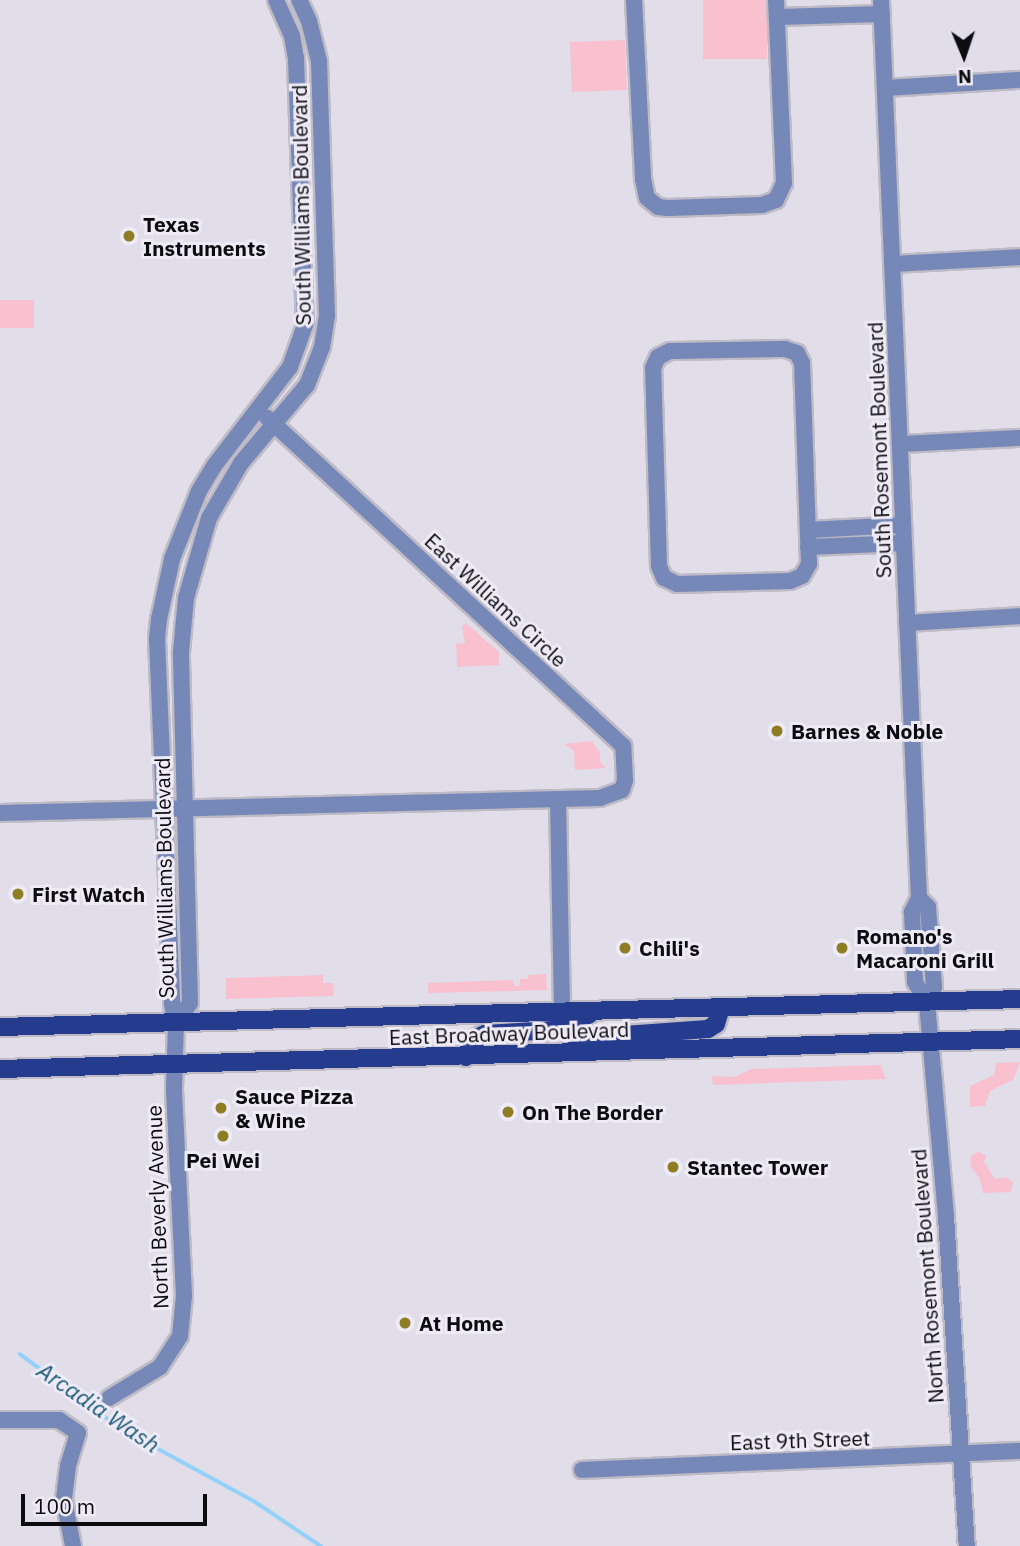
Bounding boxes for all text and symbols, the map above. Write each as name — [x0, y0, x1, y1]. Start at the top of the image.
north arrow — [929, 21, 999, 91]
text: N — [957, 65, 972, 89]
street label: South Williams Boulevard — [286, 84, 316, 326]
place label: Texas Instruments — [143, 211, 266, 261]
marker: Texas Instruments — [121, 228, 137, 244]
street label: South Rosemont Boulevard — [862, 321, 896, 579]
street label: East Williams Circle — [420, 528, 572, 672]
place label: Barnes & Noble — [791, 718, 943, 744]
marker: Barnes & Noble — [769, 723, 785, 739]
street label: South Williams Boulevard — [149, 757, 179, 999]
place label: First Watch — [32, 881, 145, 907]
marker: First Watch — [10, 886, 26, 902]
place label: Romano's Macaroni Grill — [856, 923, 994, 973]
place label: Chili's — [639, 935, 700, 961]
marker: Chili's — [617, 940, 633, 956]
marker: Romano's Macaroni Grill — [834, 940, 850, 956]
street label: East Broadway Boulevard — [388, 1016, 630, 1050]
place label: Sauce Pizza & Wine — [235, 1083, 354, 1133]
place label: On The Border — [522, 1099, 663, 1125]
marker: Sauce Pizza & Wine — [213, 1100, 229, 1116]
marker: On The Border — [500, 1104, 516, 1120]
street label: North Beverly Avenue — [141, 1105, 173, 1309]
marker: Pei Wei — [215, 1128, 231, 1144]
place label: Pei Wei — [186, 1147, 260, 1173]
street label: North Rosemont Boulevard — [906, 1148, 948, 1404]
place label: Stantec Tower — [687, 1154, 828, 1180]
marker: Stantec Tower — [665, 1159, 681, 1175]
place label: At Home — [419, 1310, 504, 1336]
marker: At Home — [397, 1315, 413, 1331]
water label: Arcadia Wash — [32, 1356, 166, 1458]
street label: East 9th Street — [729, 1425, 871, 1455]
scale bar — [24, 1480, 210, 1524]
text: 100 m — [34, 1492, 95, 1520]

